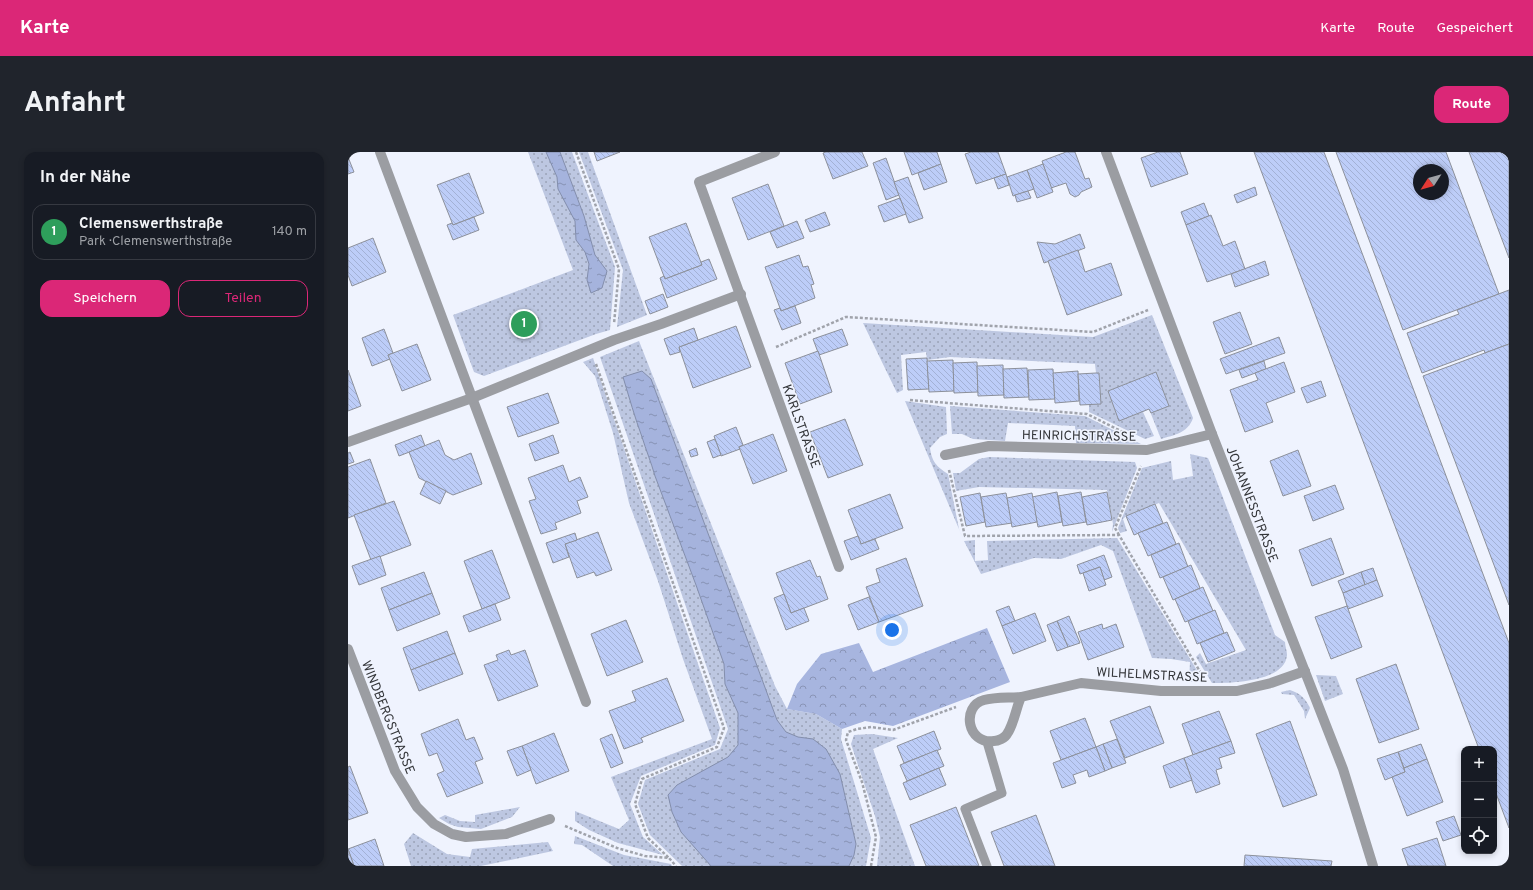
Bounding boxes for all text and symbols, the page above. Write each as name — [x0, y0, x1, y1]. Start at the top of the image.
text: Karte — [20, 16, 70, 40]
text: Karte — [1320, 20, 1355, 37]
text: Route — [1377, 20, 1414, 37]
text: Gespeichert — [1436, 20, 1513, 37]
text: Anfahrt — [24, 86, 126, 122]
button: Route — [1434, 86, 1509, 123]
north arrow — [1413, 164, 1449, 200]
text: In der Nähe — [40, 167, 131, 189]
text: Clemenswerthstraße — [79, 215, 223, 234]
text: 1 — [51, 224, 57, 240]
text: 140 m — [272, 224, 307, 240]
text: Park · Clemenswerthstraße — [79, 234, 232, 250]
button: Speichern — [40, 280, 170, 317]
button: Teilen — [178, 280, 308, 317]
pin: 1 — [511, 309, 537, 339]
street label: KARLSTRASSE — [778, 383, 823, 471]
street label: HEINRICHSTRASSE — [1022, 428, 1136, 446]
street label: JOHANNESSTRASSE — [1222, 444, 1281, 565]
your location — [882, 620, 902, 640]
street label: WINDBERGSTRASSE — [357, 659, 417, 777]
street label: WILHELMSTRASSE — [1096, 665, 1208, 687]
map controls — [1461, 746, 1497, 854]
button: + — [1461, 746, 1497, 782]
button: − — [1461, 782, 1497, 818]
button: locate — [1461, 818, 1497, 854]

